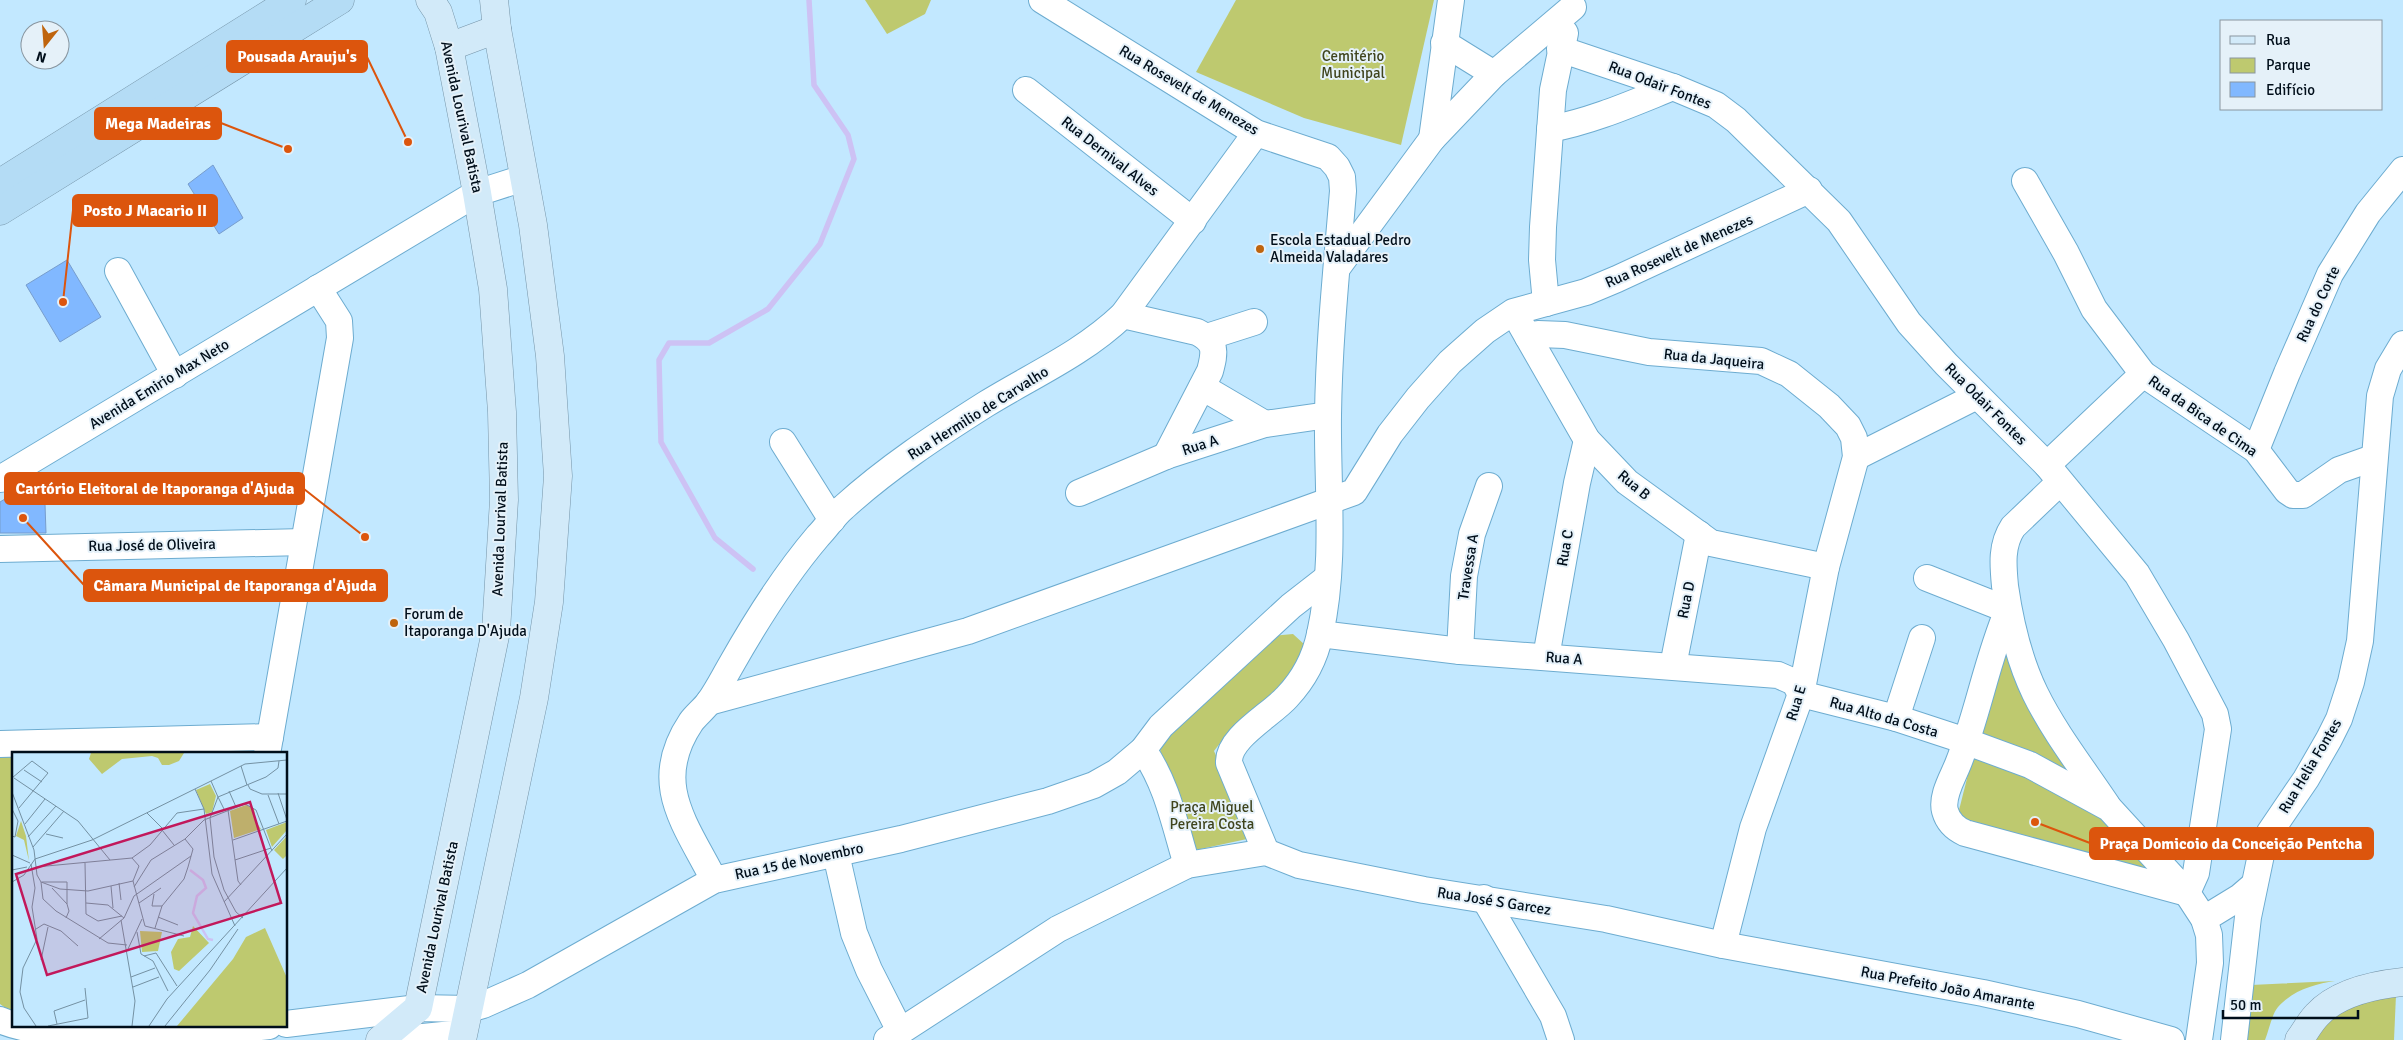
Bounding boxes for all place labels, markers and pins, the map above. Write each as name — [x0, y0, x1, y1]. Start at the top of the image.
callout: Pousada Arauju's — [227, 41, 367, 72]
callout: Mega Madeiras — [95, 108, 221, 139]
callout: Posto J Macario II — [73, 195, 217, 226]
place label: Escola Estadual Pedro Almeida Valadares — [1270, 231, 1411, 266]
marker: Escola Estadual Pedro Almeida Valadares — [1254, 243, 1266, 255]
callout: Cartório Eleitoral de Itaporanga d'Ajuda — [5, 473, 304, 504]
callout: Câmara Municipal de Itaporanga d'Ajuda — [84, 570, 387, 601]
place label: Forum de Itaporanga D'Ajuda — [404, 605, 527, 640]
marker: Forum de Itaporanga D'Ajuda — [388, 617, 400, 629]
callout: Praça Domicoio da Conceição Pentcha — [2090, 828, 2373, 859]

